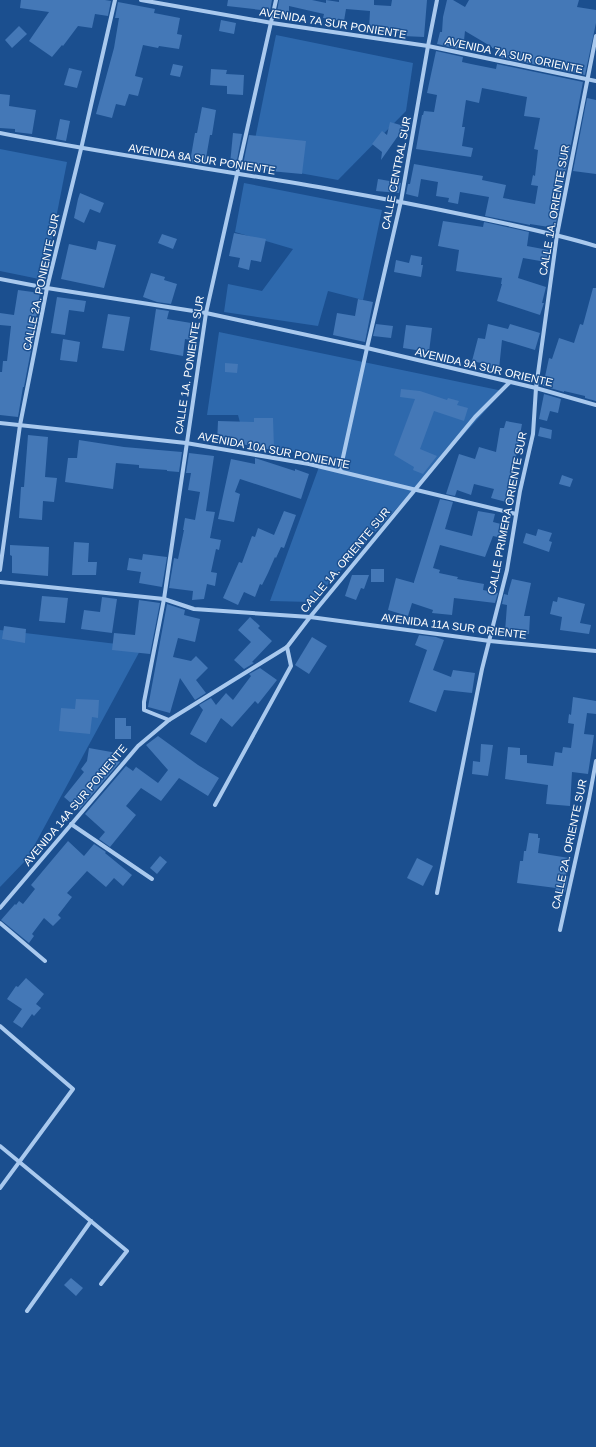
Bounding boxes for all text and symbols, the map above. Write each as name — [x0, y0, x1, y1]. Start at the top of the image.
street label: AVENIDA 7A SUR PONIENTE — [259, 5, 407, 41]
street label: AVENIDA 7A SUR ORIENTE — [444, 34, 584, 76]
street label: CALLE CENTRAL SUR — [379, 115, 413, 231]
street label: AVENIDA 8A SUR PONIENTE — [128, 141, 276, 177]
street label: CALLE 1A. ORIENTE SUR — [537, 144, 571, 276]
street label: CALLE 2A. PONIENTE SUR — [21, 212, 61, 352]
street label: CALLE 1A. PONIENTE SUR — [172, 295, 206, 435]
street label: AVENIDA 9A SUR ORIENTE — [414, 345, 554, 389]
street label: AVENIDA 10A SUR PONIENTE — [197, 429, 351, 471]
street label: CALLE PRIMERA ORIENTE SUR — [485, 430, 529, 595]
street label: CALLE 1A. ORIENTE SUR — [298, 505, 392, 615]
street label: AVENIDA 11A SUR ORIENTE — [381, 611, 527, 641]
street label: AVENIDA 14A SUR PONIENTE — [21, 742, 129, 868]
street label: CALLE 2A. ORIENTE SUR — [549, 778, 589, 910]

